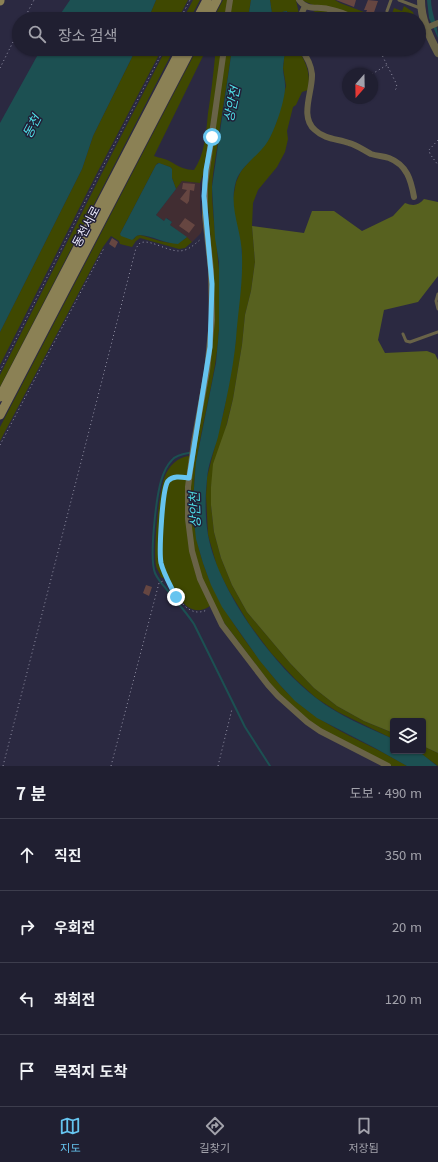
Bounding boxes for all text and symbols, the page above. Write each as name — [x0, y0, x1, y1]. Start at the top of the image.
search box — [12, 12, 426, 56]
icon: search — [26, 23, 48, 45]
text: 장소 검색 — [58, 24, 117, 45]
north arrow — [342, 68, 378, 104]
water label: 상안천 — [218, 83, 244, 124]
water label: 동천 — [17, 110, 45, 141]
route start — [203, 128, 221, 146]
street label: 동천서로 — [67, 203, 103, 249]
water label: 상안천 — [184, 491, 204, 528]
route end — [167, 588, 185, 606]
map controls — [390, 718, 426, 754]
button: layers — [390, 718, 426, 754]
text: 7 분 — [16, 780, 46, 805]
text: 도보 · 490 m — [350, 783, 422, 802]
icon: ahead — [16, 844, 38, 866]
text: 직진 — [54, 844, 82, 865]
text: 350 m — [385, 845, 422, 864]
icon: right — [16, 916, 38, 938]
text: 우회전 — [54, 916, 95, 937]
text: 20 m — [392, 917, 422, 936]
icon: left — [16, 988, 38, 1010]
text: 좌회전 — [54, 988, 95, 1009]
text: 120 m — [385, 989, 422, 1008]
icon: arrive — [16, 1060, 38, 1082]
text: 목적지 도착 — [54, 1060, 127, 1081]
tab: 지도 — [59, 1115, 81, 1155]
tab: 길찾기 — [200, 1115, 230, 1155]
tab: 저장됨 — [348, 1115, 379, 1155]

